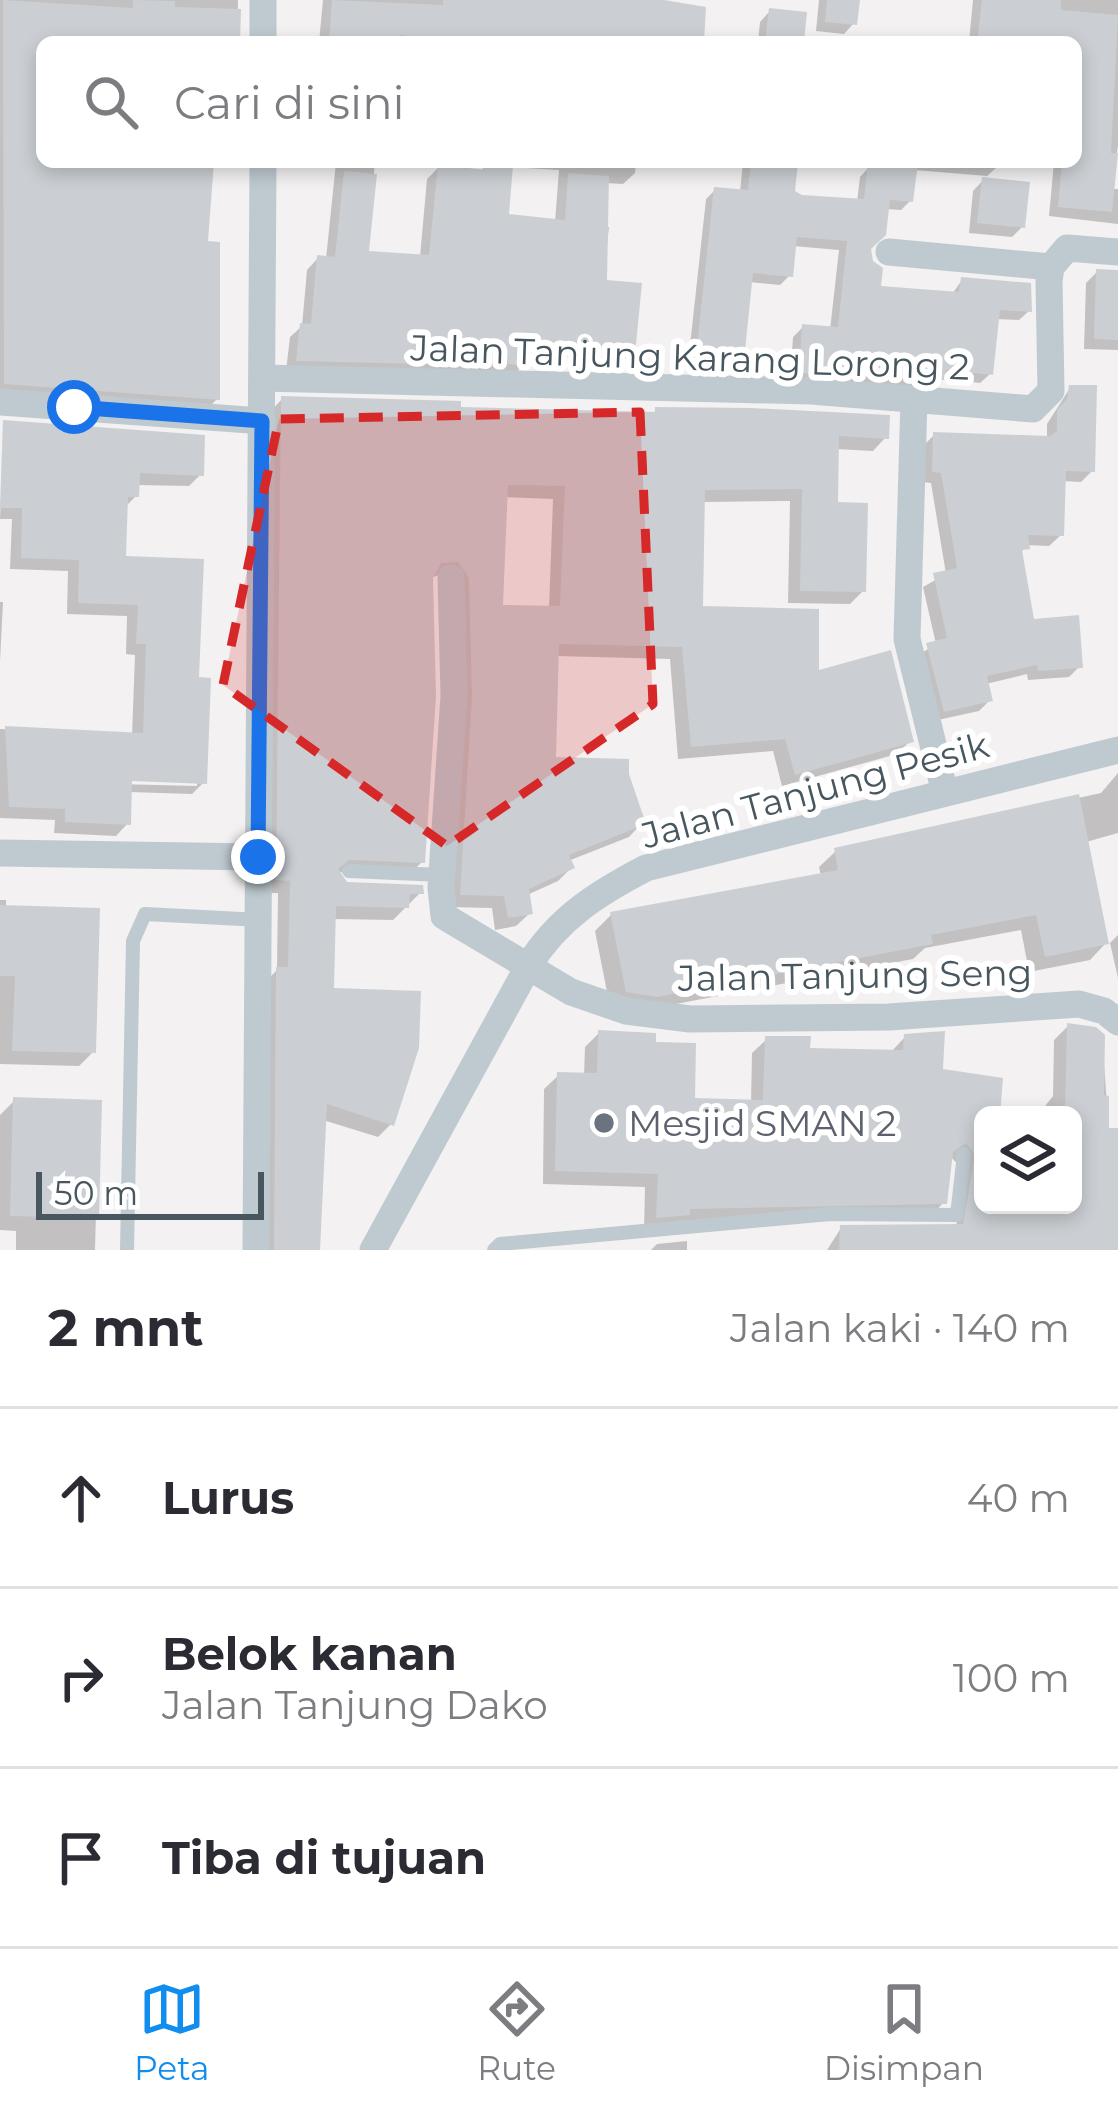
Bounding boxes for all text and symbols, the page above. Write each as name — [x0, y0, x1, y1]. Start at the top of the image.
search box — [36, 36, 1082, 168]
icon: search — [78, 69, 144, 135]
text: Cari di sini — [174, 75, 405, 130]
street label: Jalan Tanjung Karang Lorong 2 — [409, 325, 970, 389]
route start — [47, 380, 101, 434]
street label: Jalan Tanjung Pesik — [636, 722, 994, 858]
route end — [231, 830, 285, 884]
street label: Jalan Tanjung Seng — [676, 950, 1033, 1000]
place label: Mesjid SMAN 2 — [628, 1101, 897, 1145]
map controls — [974, 1106, 1082, 1214]
button: layers — [974, 1106, 1082, 1214]
marker: Mesjid SMAN 2 — [591, 1110, 617, 1136]
scale bar — [36, 1166, 264, 1219]
text: 50 m — [54, 1173, 138, 1213]
text: 2 mnt — [48, 1297, 203, 1359]
text: Jalan kaki · 140 m — [730, 1304, 1070, 1352]
icon: ahead — [48, 1465, 114, 1531]
text: Lurus — [162, 1470, 294, 1525]
text: 40 m — [967, 1474, 1070, 1522]
text: Belok kanan — [162, 1626, 457, 1681]
icon: right — [48, 1645, 114, 1711]
text: 100 m — [953, 1654, 1070, 1702]
text: Jalan Tanjung Dako — [162, 1681, 548, 1729]
icon: arrive — [48, 1825, 114, 1891]
text: Tiba di tujuan — [162, 1830, 486, 1885]
tab: Peta — [134, 1976, 209, 2088]
tab: Rute — [477, 1976, 556, 2088]
tab: Disimpan — [824, 1976, 984, 2088]

